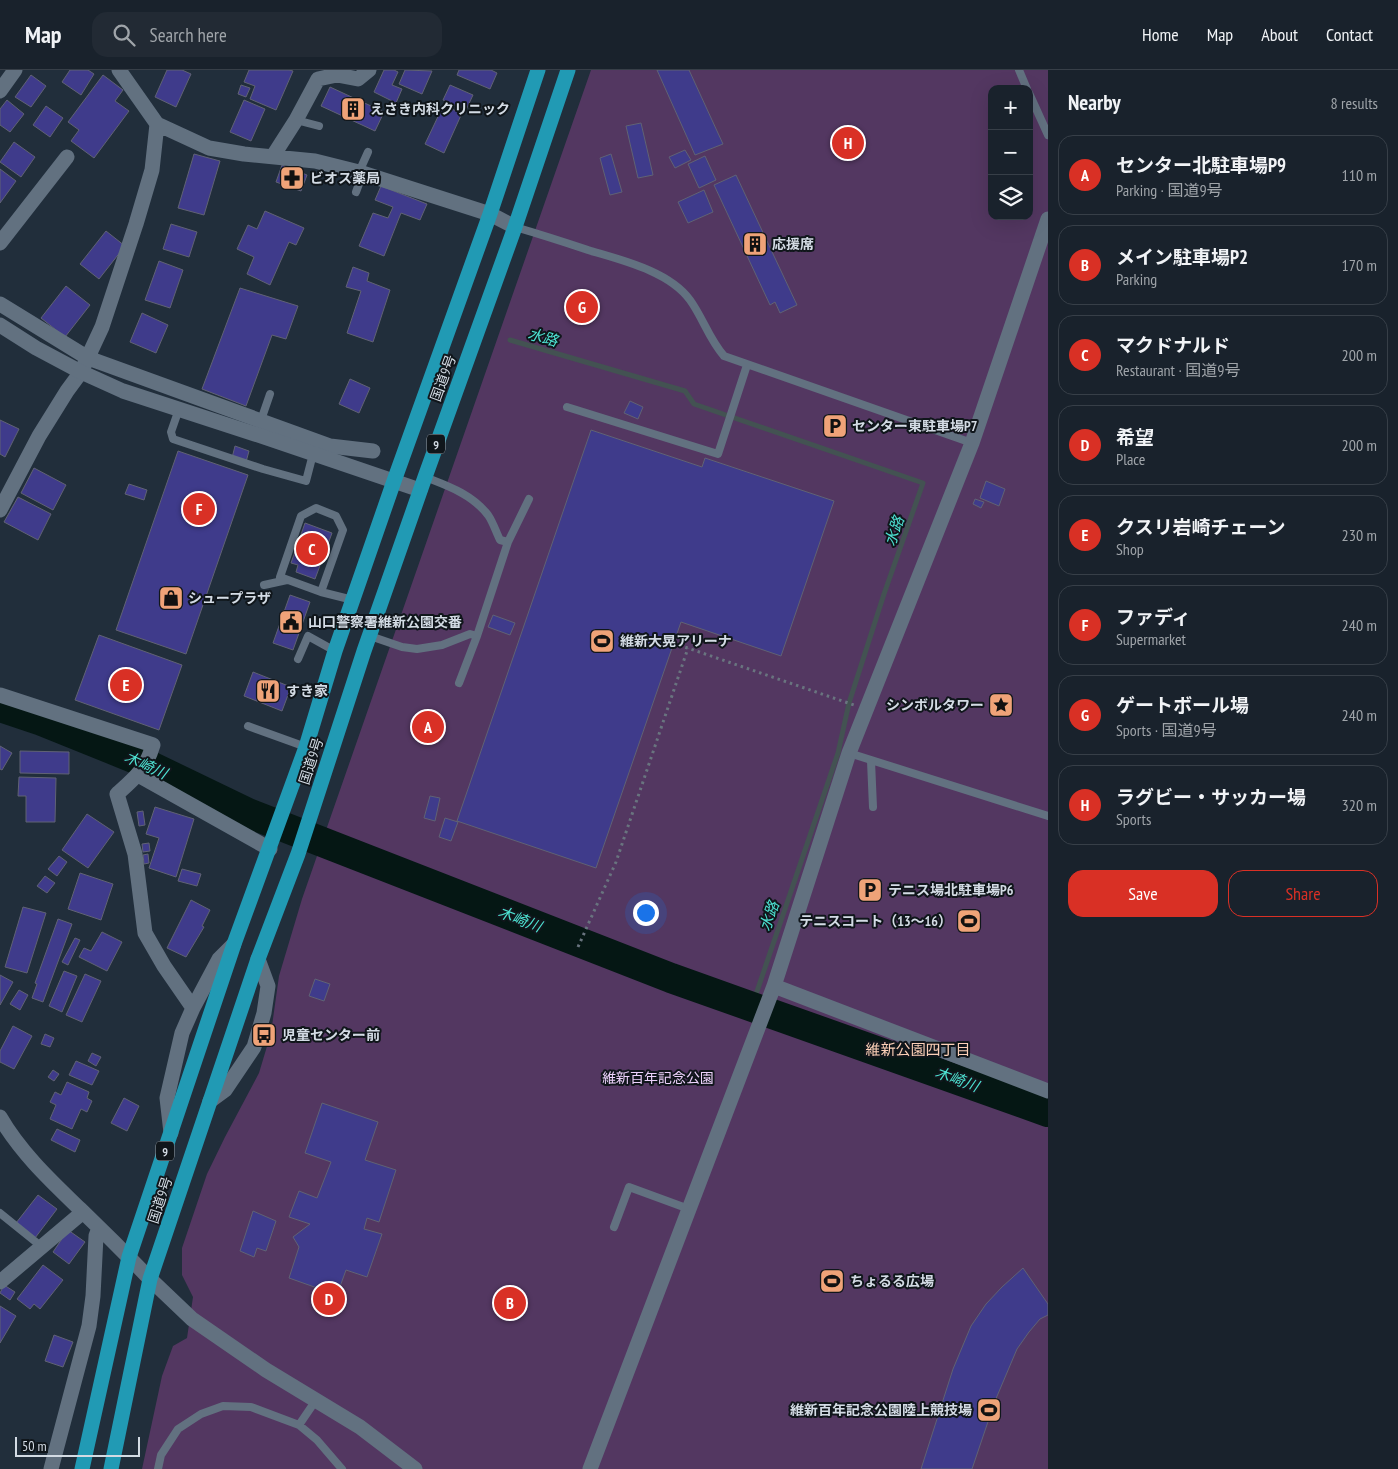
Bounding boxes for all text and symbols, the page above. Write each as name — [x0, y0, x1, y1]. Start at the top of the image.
search box — [92, 12, 442, 57]
text: Map — [25, 19, 62, 50]
icon: search — [110, 21, 138, 49]
text: Search here — [150, 23, 227, 47]
text: Home — [1142, 23, 1179, 46]
text: Map — [1207, 23, 1233, 46]
text: About — [1261, 23, 1298, 46]
text: Contact — [1326, 23, 1373, 46]
map controls — [988, 85, 1033, 220]
button: + — [988, 85, 1033, 130]
text: Nearby — [1068, 89, 1121, 116]
text: 8 results — [1331, 93, 1378, 113]
building icon: えさき内科クリニック — [340, 96, 366, 122]
place label: えさき内科クリニック — [370, 100, 510, 118]
pin: H — [832, 124, 864, 162]
button: − — [988, 130, 1033, 175]
text: センター北駐車場P9 — [1116, 153, 1286, 177]
pharmacy icon: ビオス薬局 — [279, 165, 305, 191]
text: A — [1081, 165, 1089, 185]
text: 110 m — [1342, 165, 1377, 185]
place label: ビオス薬局 — [310, 169, 380, 187]
button: layers — [988, 175, 1033, 220]
text: Parking · 国道9号 — [1116, 180, 1223, 200]
building icon: 応援席 — [742, 231, 768, 257]
place label: 応援席 — [772, 235, 814, 253]
text: メイン駐車場P2 — [1116, 245, 1248, 269]
text: B — [1081, 255, 1089, 275]
text: 170 m — [1342, 255, 1377, 275]
text: Parking — [1116, 269, 1157, 289]
pin: G — [566, 288, 598, 326]
water label: 水路 — [526, 324, 562, 351]
text: マクドナルド — [1116, 333, 1230, 357]
text: C — [1081, 345, 1089, 365]
text: 200 m — [1342, 345, 1377, 365]
street label: 国道9号 — [426, 352, 460, 404]
text: Restaurant · 国道9号 — [1116, 360, 1240, 380]
parking icon: センター東駐車場P7 — [822, 413, 848, 439]
place label: センター東駐車場P7 — [852, 417, 978, 435]
text: 希望 — [1116, 425, 1154, 449]
road number: 9 — [427, 434, 445, 454]
text: D — [1081, 435, 1089, 455]
text: 200 m — [1342, 435, 1377, 455]
text: Place — [1116, 449, 1145, 469]
pin: F — [183, 490, 215, 528]
water label: 水路 — [880, 512, 909, 548]
text: クスリ岩崎チェーン — [1116, 515, 1285, 539]
text: E — [1082, 525, 1088, 545]
text: 230 m — [1342, 525, 1377, 545]
pin: C — [296, 530, 328, 568]
text: Shop — [1116, 539, 1144, 559]
shop icon: シュープラザ — [158, 585, 184, 611]
place label: シュープラザ — [188, 589, 271, 607]
text: ファディ — [1116, 605, 1191, 629]
public building icon: 山口警察署維新公園交番 — [278, 609, 304, 635]
place label: 山口警察署維新公園交番 — [308, 613, 462, 631]
text: F — [1082, 615, 1088, 635]
text: 240 m — [1342, 615, 1377, 635]
sports icon: 維新大晃アリーナ — [589, 628, 615, 654]
text: Supermarket — [1116, 629, 1186, 649]
place label: 維新大晃アリーナ — [620, 632, 732, 650]
pin: E — [110, 666, 142, 704]
restaurant icon: すき家 — [255, 678, 281, 704]
place label: すき家 — [286, 682, 328, 700]
place icon: シンボルタワー — [988, 692, 1014, 718]
text: ゲートボール場 — [1116, 693, 1249, 717]
place label: シンボルタワー — [886, 696, 984, 714]
text: G — [1081, 705, 1089, 725]
text: 240 m — [1342, 705, 1377, 725]
pin: A — [412, 708, 444, 746]
text: Sports · 国道9号 — [1116, 720, 1217, 740]
street label: 国道9号 — [295, 735, 327, 787]
water label: 木崎川 — [122, 747, 172, 784]
text: ラグビー・サッカー場 — [1116, 785, 1306, 809]
text: H — [1081, 795, 1089, 815]
text: 320 m — [1342, 795, 1377, 815]
text: Sports — [1116, 809, 1151, 829]
button: Save — [1068, 870, 1218, 917]
button: Share — [1228, 870, 1378, 917]
parking icon: テニス場北駐車場P6 — [857, 877, 883, 903]
place label: テニス場北駐車場P6 — [888, 881, 1014, 899]
water label: 水路 — [755, 897, 784, 933]
your location — [633, 900, 659, 926]
water label: 木崎川 — [496, 902, 546, 937]
sports icon: テニスコート（13～16） — [956, 908, 982, 934]
place label: テニスコート（13～16） — [799, 912, 952, 930]
bus stop icon: 児童センター前 — [251, 1022, 277, 1048]
place label: 児童センター前 — [282, 1026, 380, 1044]
district label: 維新公園四丁目 — [865, 1040, 971, 1059]
water label: 木崎川 — [933, 1062, 983, 1096]
park label: 維新百年記念公園 — [602, 1069, 714, 1087]
road number: 9 — [156, 1142, 174, 1160]
street label: 国道9号 — [144, 1174, 176, 1226]
sports icon: ちょるる広場 — [819, 1268, 845, 1294]
place label: ちょるる広場 — [850, 1272, 934, 1290]
pin: D — [313, 1280, 345, 1318]
pin: B — [494, 1284, 526, 1322]
sports icon: 維新百年記念公園陸上競技場 — [976, 1397, 1002, 1423]
place label: 維新百年記念公園陸上競技場 — [790, 1401, 972, 1419]
scale bar — [15, 1434, 140, 1457]
text: 50 m — [22, 1437, 47, 1455]

